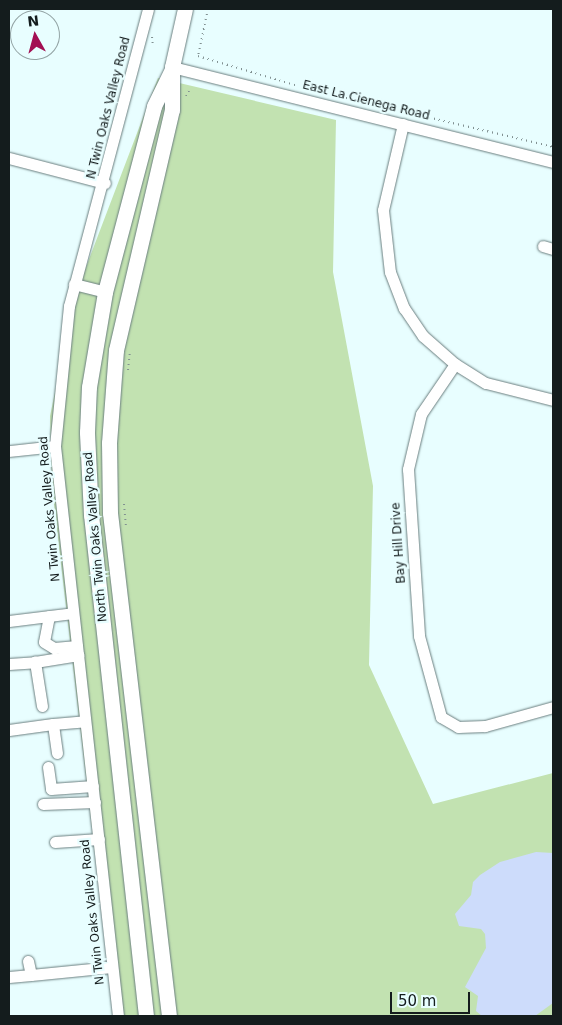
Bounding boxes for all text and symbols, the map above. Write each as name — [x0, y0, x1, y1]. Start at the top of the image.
north arrow — [10, 10, 60, 60]
text: N — [27, 12, 40, 30]
street label: N Twin Oaks Valley Road — [84, 35, 134, 181]
street label: East La Cienega Road — [301, 78, 431, 124]
street label: N Twin Oaks Valley Road — [36, 436, 64, 582]
street label: North Twin Oaks Valley Road — [81, 451, 111, 623]
street label: Bay Hill Drive — [389, 502, 409, 584]
street label: N Twin Oaks Valley Road — [78, 839, 108, 985]
scale bar — [392, 982, 472, 1014]
text: 50 m — [398, 992, 436, 1010]

